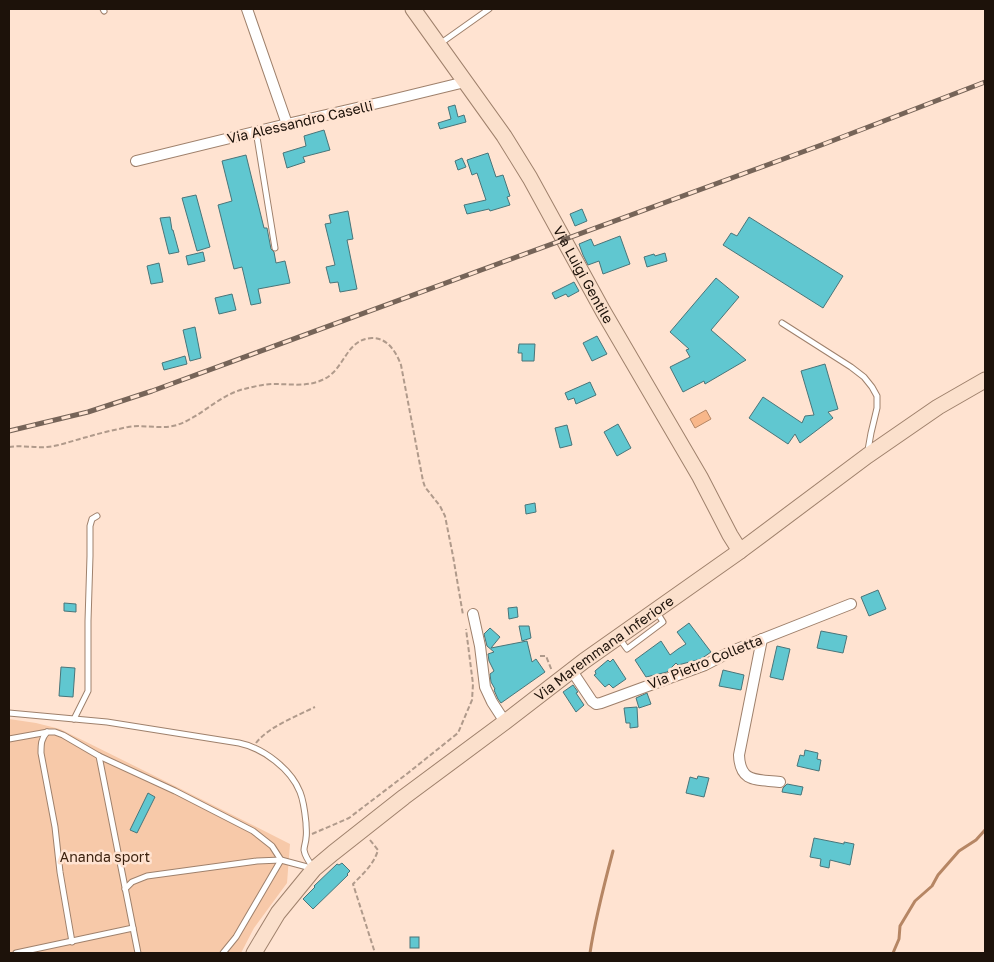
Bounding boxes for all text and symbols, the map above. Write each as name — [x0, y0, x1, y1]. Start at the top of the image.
street label: Via Alessandro Caselli — [225, 96, 374, 147]
street label: Via Luigi Gentile — [550, 223, 617, 326]
street label: Via Maremmana Inferiore — [531, 592, 677, 704]
street label: Via Pietro Colletta — [645, 631, 765, 692]
park label: Ananda sport — [60, 848, 150, 865]

